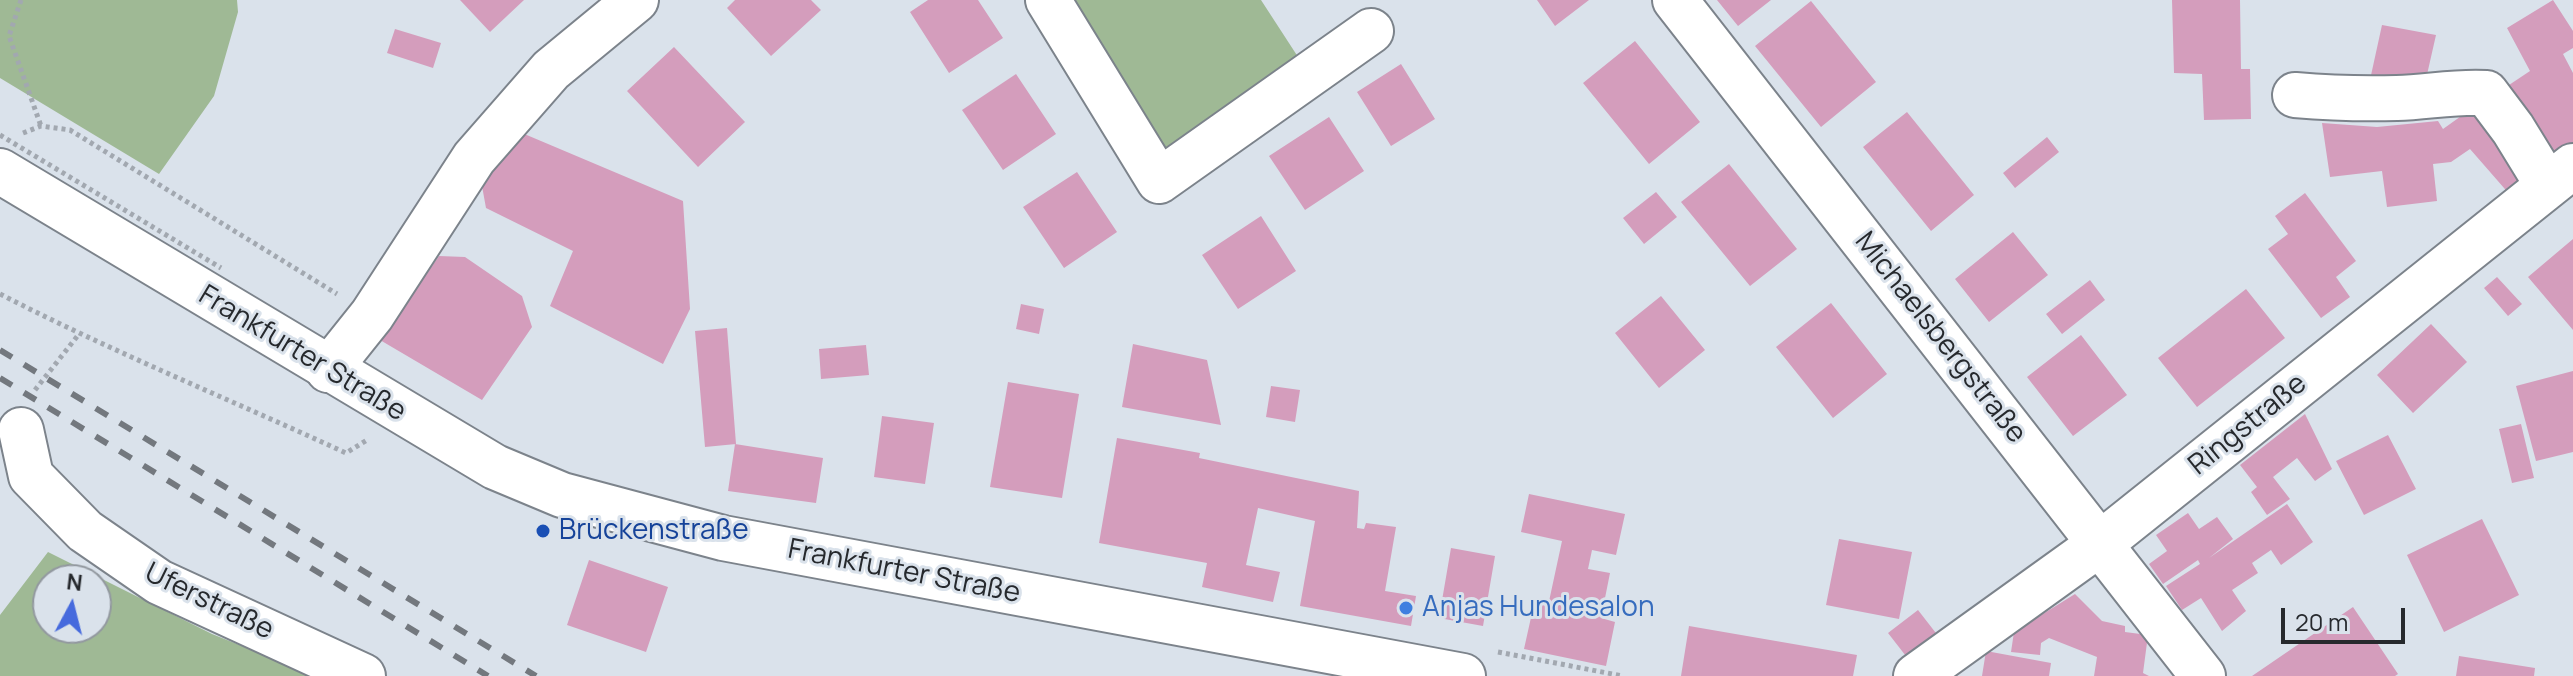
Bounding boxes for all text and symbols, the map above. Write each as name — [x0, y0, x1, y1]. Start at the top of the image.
street label: Michaelsbergstraße — [1847, 226, 2033, 450]
street label: Frankfurter Straße — [192, 279, 412, 429]
street label: Ringstraße — [2182, 367, 2314, 483]
place label: Brückenstraße — [559, 514, 749, 548]
marker: Brückenstraße — [534, 522, 552, 540]
street label: Frankfurter Straße — [785, 533, 1023, 611]
street label: Uferstraße — [139, 556, 279, 648]
north arrow — [32, 564, 112, 644]
text: N — [65, 566, 84, 598]
place label: Anjas Hundesalon — [1422, 591, 1655, 625]
scale bar — [2285, 592, 2409, 642]
marker: Anjas Hundesalon — [1397, 599, 1415, 617]
text: 20 m — [2295, 605, 2348, 638]

